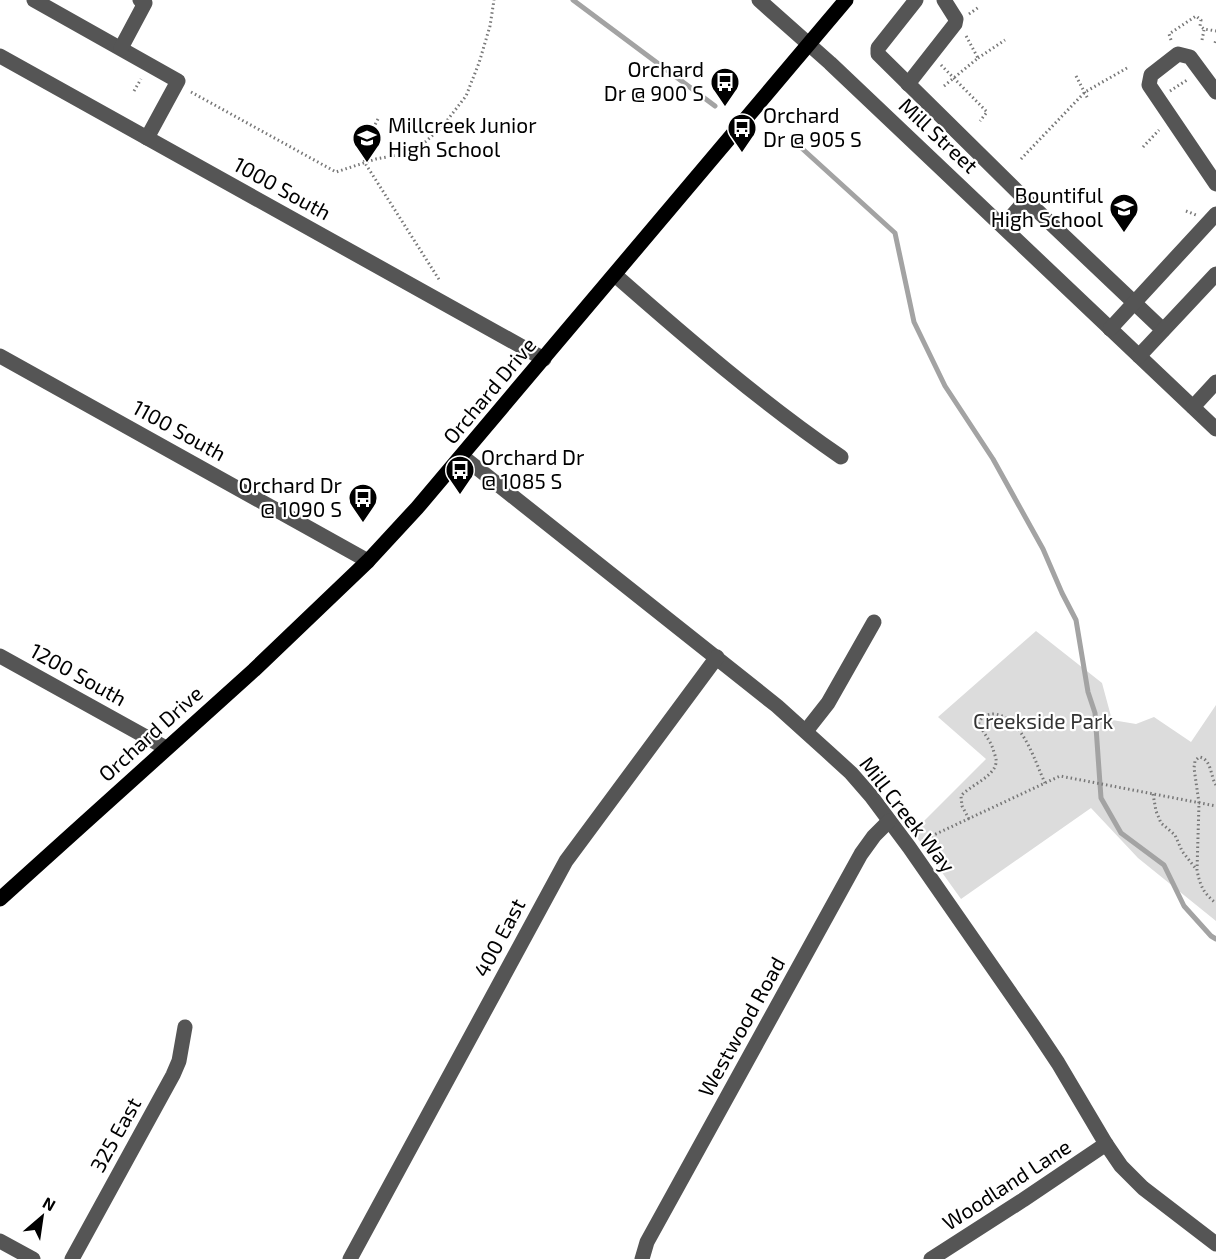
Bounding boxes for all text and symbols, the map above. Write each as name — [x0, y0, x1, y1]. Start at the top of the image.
place label: Orchard Dr @ 900 S — [604, 56, 704, 105]
bus stop icon: Orchard Dr @ 900 S — [709, 66, 741, 108]
street label: Mill Street — [894, 92, 984, 178]
place label: Orchard Dr @ 905 S — [763, 102, 862, 151]
place label: Millcreek Junior High School — [388, 112, 537, 161]
bus stop icon: Orchard Dr @ 905 S — [726, 112, 758, 154]
school or university icon: Millcreek Junior High School — [351, 122, 383, 164]
street label: 1000 South — [230, 151, 336, 225]
place label: Bountiful High School — [991, 182, 1104, 231]
school or university icon: Bountiful High School — [1108, 192, 1140, 234]
street label: Orchard Drive — [437, 332, 541, 448]
street label: 1100 South — [129, 394, 231, 465]
place label: Orchard Dr @ 1085 S — [481, 444, 585, 493]
bus stop icon: Orchard Dr @ 1085 S — [444, 454, 476, 496]
place label: Orchard Dr @ 1090 S — [239, 472, 343, 521]
bus stop icon: Orchard Dr @ 1090 S — [347, 482, 379, 524]
street label: 1200 South — [26, 637, 131, 710]
street label: Orchard Drive — [93, 680, 207, 786]
park label: Creekside Park — [973, 708, 1113, 733]
street label: Mill Creek Way — [855, 751, 961, 877]
street label: 400 East — [468, 894, 530, 981]
street label: Westwood Road — [692, 952, 789, 1100]
street label: 325 East — [84, 1093, 145, 1176]
street label: Woodland Lane — [937, 1133, 1075, 1235]
north arrow — [12, 1187, 72, 1247]
text: N — [40, 1192, 59, 1215]

